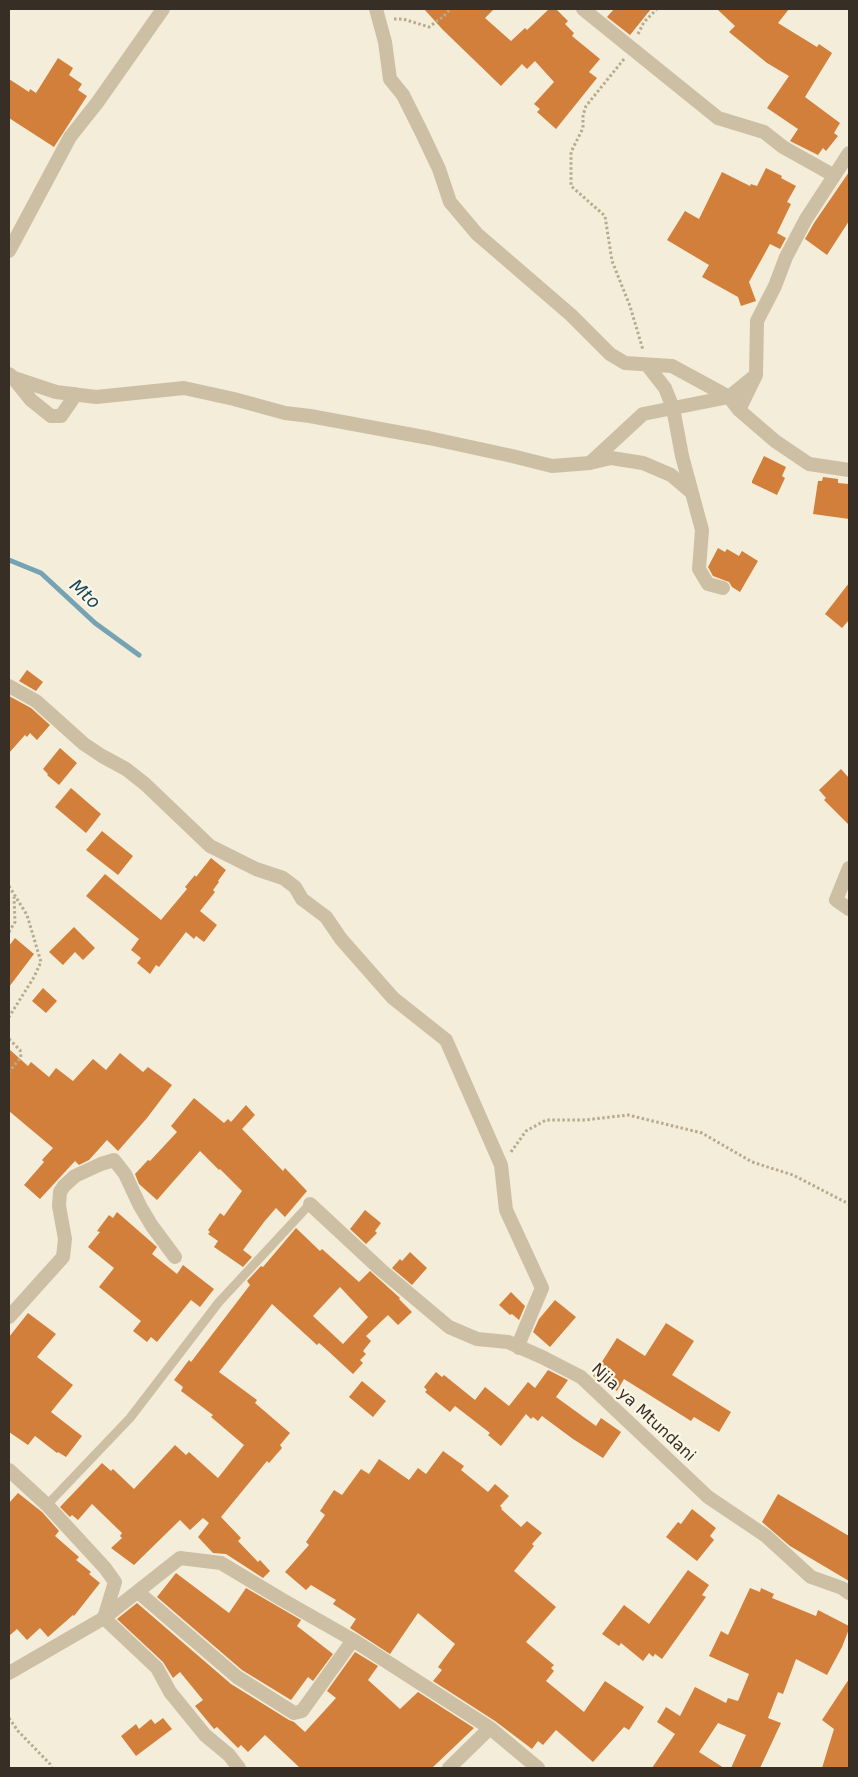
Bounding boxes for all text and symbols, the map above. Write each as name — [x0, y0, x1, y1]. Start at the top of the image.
water label: Mto — [64, 576, 104, 614]
street label: Njia ya Mtundani — [587, 1360, 699, 1466]

